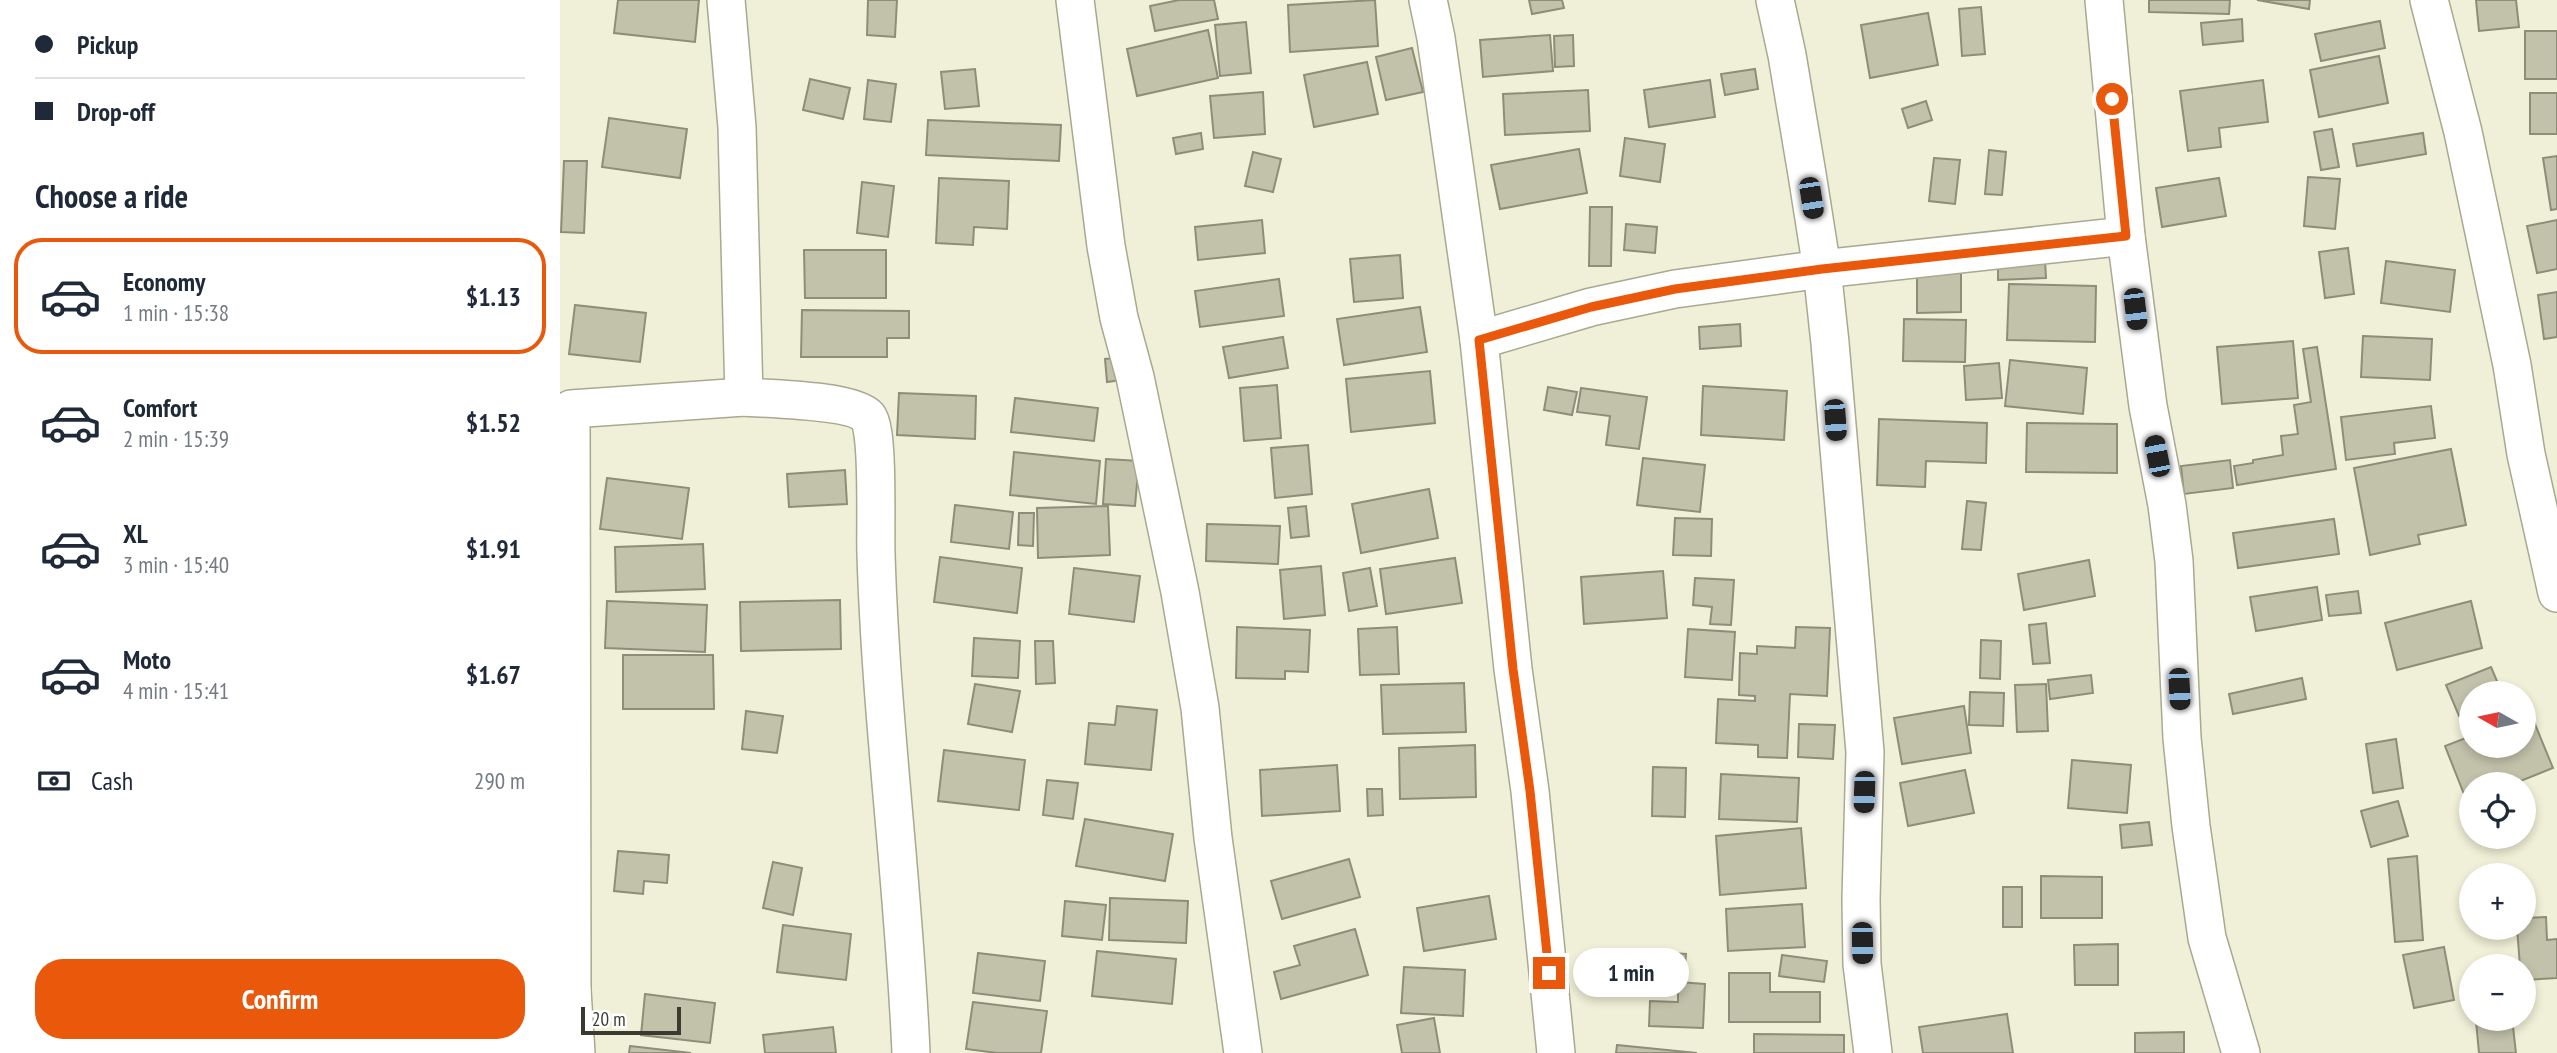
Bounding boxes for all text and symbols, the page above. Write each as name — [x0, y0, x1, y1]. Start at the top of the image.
text: Pickup — [77, 28, 138, 61]
route start — [2096, 83, 2128, 115]
text: Drop-off — [77, 95, 155, 128]
text: Choose a ride — [35, 175, 188, 217]
car — [1798, 176, 1825, 220]
icon: car — [39, 265, 102, 328]
text: Economy — [123, 265, 205, 298]
text: $1.13 — [466, 280, 521, 313]
car — [2123, 287, 2148, 331]
text: 1 min · 15:38 — [123, 298, 229, 327]
icon: car — [39, 391, 102, 454]
text: Comfort — [123, 391, 197, 424]
car — [1824, 398, 1847, 442]
text: $1.52 — [466, 406, 521, 439]
text: 2 min · 15:39 — [123, 424, 229, 453]
car — [2143, 433, 2172, 479]
icon: car — [39, 517, 102, 580]
text: XL — [123, 517, 148, 550]
text: $1.91 — [466, 532, 521, 565]
text: 3 min · 15:40 — [123, 550, 229, 579]
icon: car — [39, 643, 102, 706]
text: Moto — [123, 643, 171, 676]
text: $1.67 — [466, 658, 521, 691]
car — [2168, 667, 2191, 711]
text: 4 min · 15:41 — [123, 676, 229, 705]
north arrow — [2459, 681, 2536, 758]
map controls — [2459, 681, 2536, 1031]
icon: cash — [35, 762, 73, 800]
text: Cash — [91, 764, 133, 797]
text: 290 m — [474, 766, 525, 795]
car — [1853, 771, 1876, 813]
button: locate — [2459, 772, 2536, 849]
button: + — [2459, 863, 2536, 940]
car — [1852, 922, 1873, 964]
callout: 1 min — [1574, 948, 1689, 998]
button: − — [2459, 954, 2536, 1031]
route end — [1533, 957, 1565, 989]
text: 1 min — [1608, 958, 1654, 987]
button: Confirm — [35, 959, 525, 1039]
scale bar — [581, 1004, 681, 1036]
text: 20 m — [592, 1007, 626, 1031]

